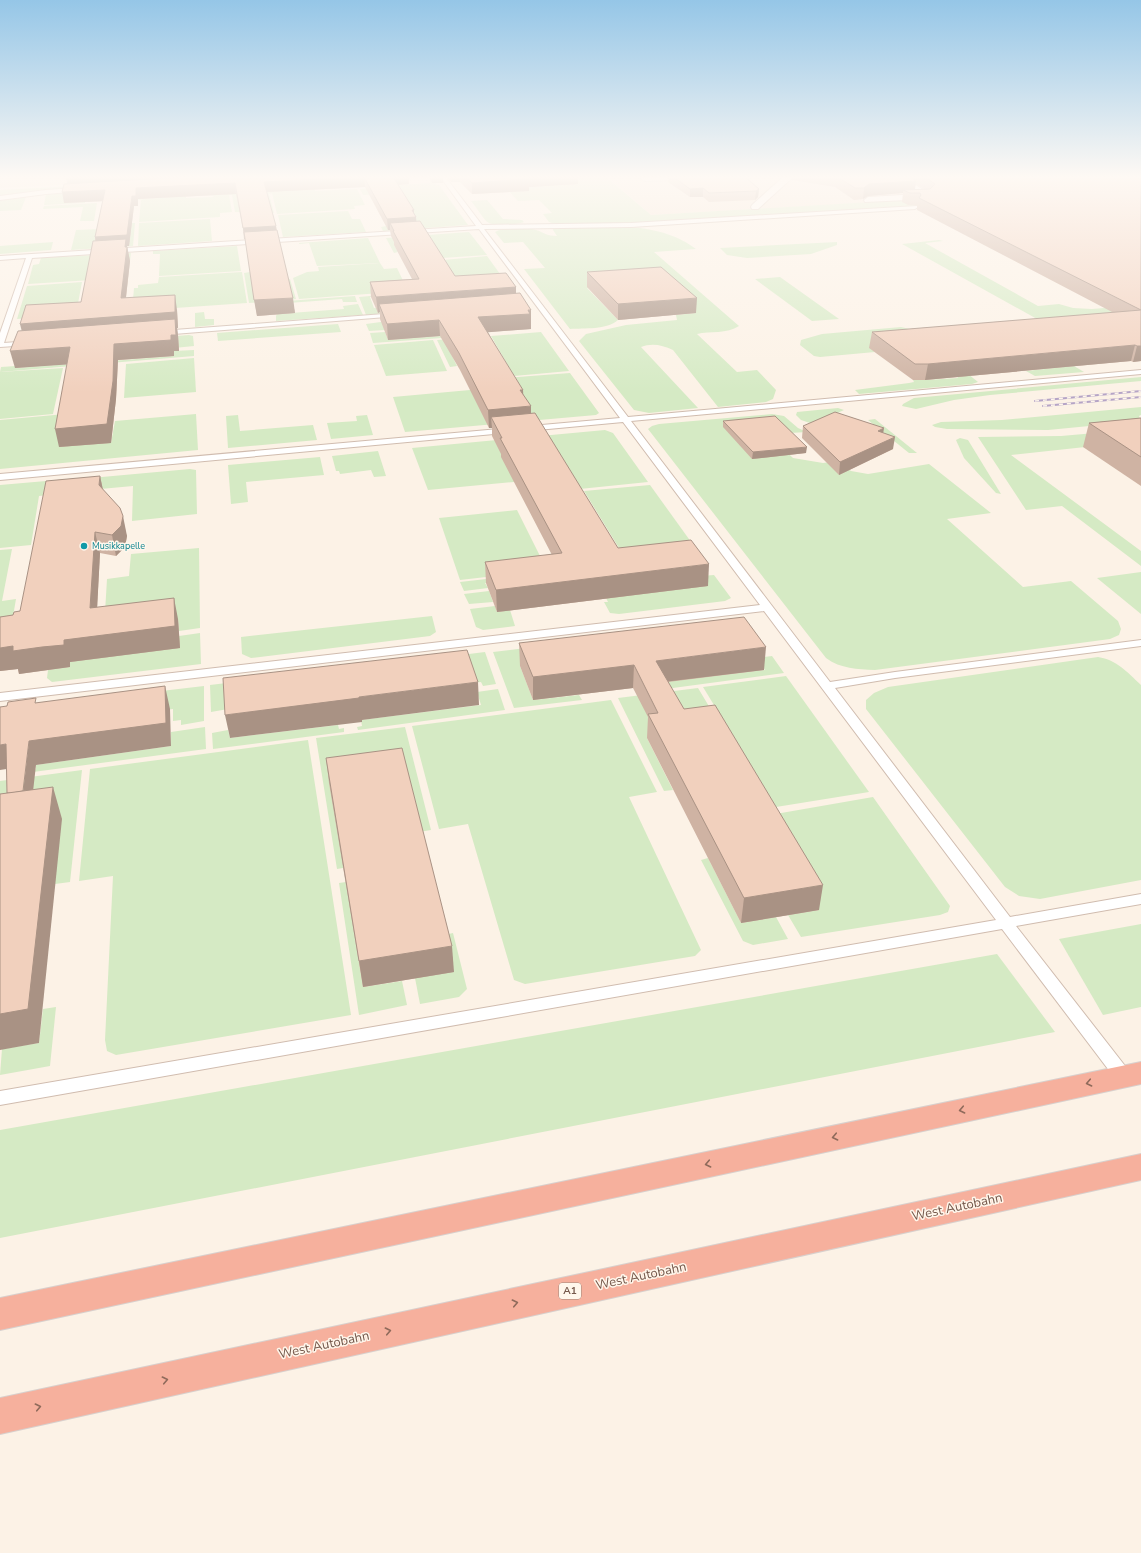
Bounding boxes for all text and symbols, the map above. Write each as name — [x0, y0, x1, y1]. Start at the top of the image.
place label: Musikkapelle — [92, 540, 145, 552]
marker: Musikkapelle — [79, 541, 89, 551]
one-way arrow — [1086, 1079, 1092, 1087]
one-way arrow — [959, 1106, 965, 1114]
one-way arrow — [832, 1133, 838, 1141]
one-way arrow — [704, 1159, 711, 1168]
street label: West Autobahn — [910, 1189, 1004, 1225]
street label: West Autobahn — [594, 1258, 688, 1294]
road number: A1 — [559, 1283, 581, 1299]
one-way arrow — [512, 1300, 518, 1308]
street label: West Autobahn — [277, 1327, 371, 1363]
one-way arrow — [385, 1328, 391, 1336]
one-way arrow — [162, 1376, 168, 1384]
one-way arrow — [35, 1404, 41, 1412]

